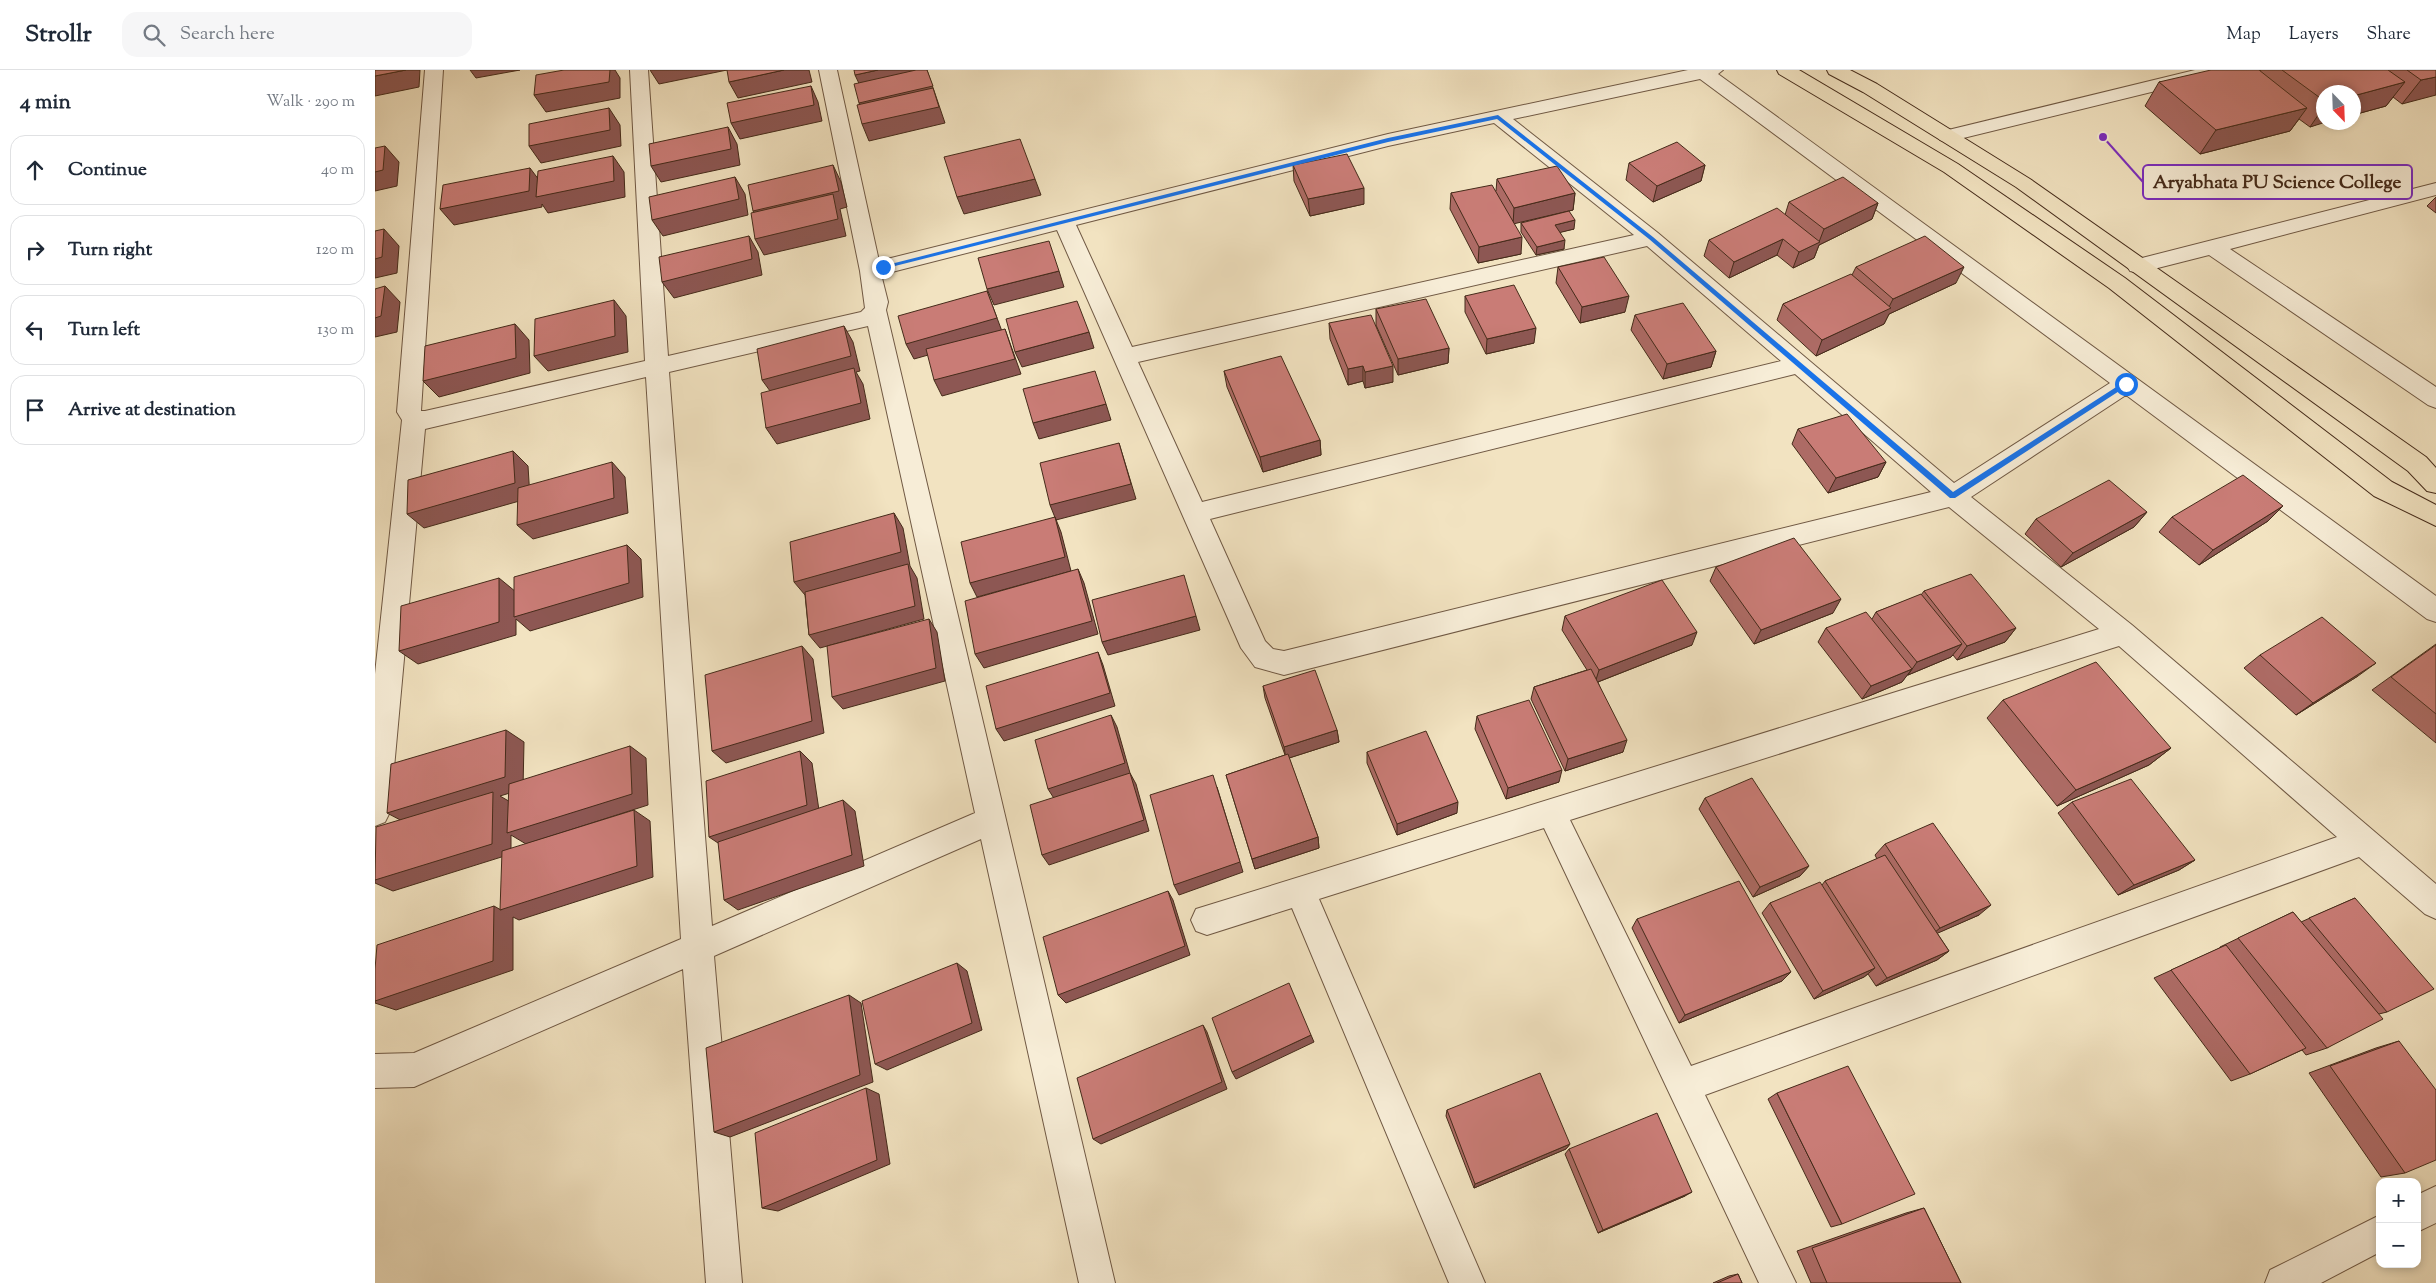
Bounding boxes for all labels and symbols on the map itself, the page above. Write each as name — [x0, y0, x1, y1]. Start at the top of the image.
north arrow — [2316, 85, 2361, 130]
callout: Aryabhata PU Science College — [2143, 165, 2412, 199]
text: Aryabhata PU Science College — [2153, 170, 2402, 197]
route end — [872, 256, 895, 279]
route start — [2115, 373, 2138, 396]

